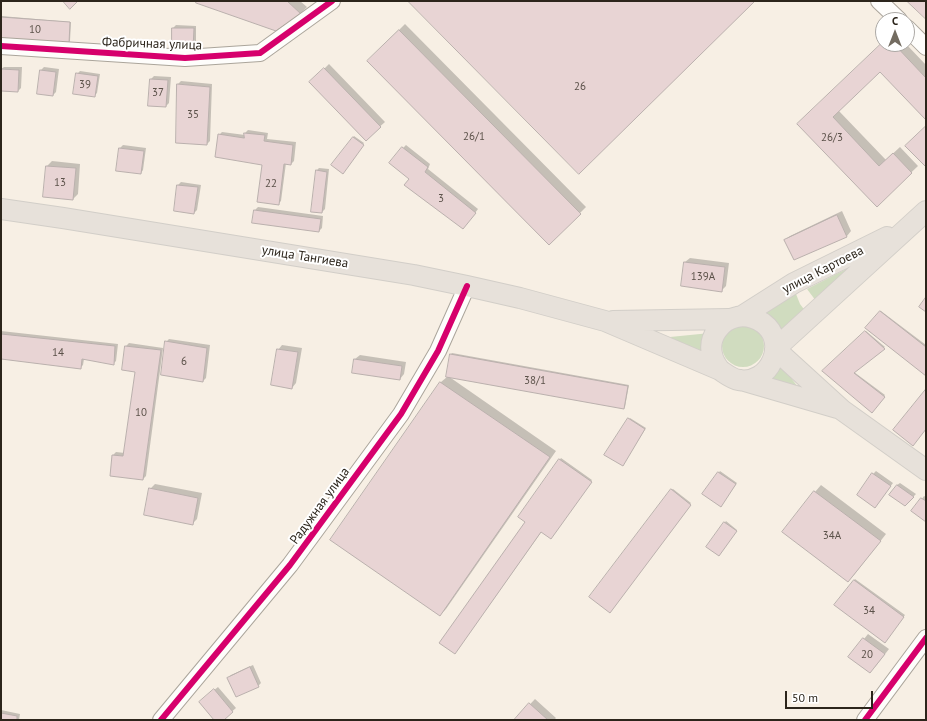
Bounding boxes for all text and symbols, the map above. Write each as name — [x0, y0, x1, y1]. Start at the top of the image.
north arrow — [875, 12, 915, 52]
text: С — [892, 14, 898, 28]
house number: 10 — [29, 23, 41, 37]
street label: Фабричная улица — [102, 34, 202, 54]
house number: 39 — [79, 78, 91, 92]
house number: 26 — [574, 80, 586, 94]
house number: 37 — [152, 86, 164, 100]
house number: 35 — [187, 108, 199, 122]
house number: 26/1 — [463, 130, 485, 144]
house number: 26/3 — [821, 131, 843, 145]
house number: 13 — [54, 176, 66, 190]
house number: 22 — [265, 177, 277, 191]
house number: 3 — [438, 192, 444, 206]
street label: улица Тангиева — [261, 242, 349, 272]
street label: улица Картоева — [780, 243, 866, 297]
house number: 139А — [691, 270, 715, 284]
house number: 14 — [52, 346, 64, 360]
house number: 6 — [181, 355, 187, 369]
house number: 38/1 — [524, 374, 546, 388]
house number: 10 — [135, 406, 147, 420]
street label: Радужная улица — [287, 465, 353, 547]
house number: 34А — [823, 529, 841, 543]
house number: 34 — [863, 604, 875, 618]
house number: 20 — [861, 648, 873, 662]
scale bar — [787, 683, 875, 709]
text: 50 m — [792, 690, 818, 705]

